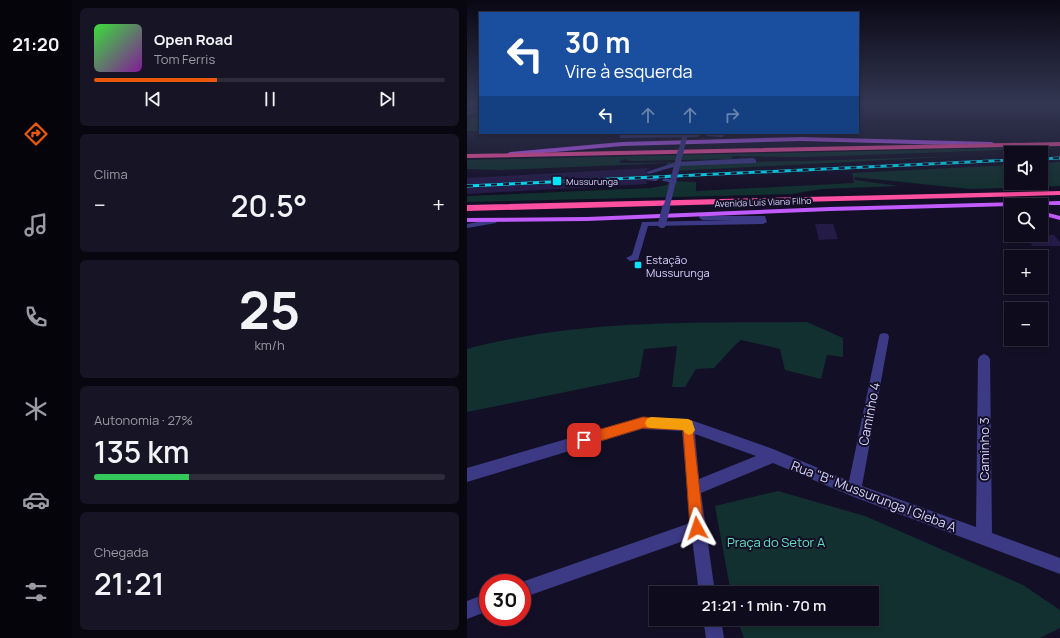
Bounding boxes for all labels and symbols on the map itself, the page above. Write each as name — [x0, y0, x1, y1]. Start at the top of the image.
marker: Mussurunga — [551, 175, 563, 187]
place label: Mussurunga — [566, 175, 618, 188]
street label: Avenida Luís Viana Filho — [714, 194, 812, 210]
place label: Estação Mussurunga — [646, 252, 710, 280]
marker: Estação Mussurunga — [633, 260, 643, 270]
street label: Caminho 4 — [854, 381, 884, 447]
street label: Caminho 3 — [975, 417, 993, 481]
pin — [567, 423, 601, 457]
street label: Rua "B" Mussurunga I Gleba A — [789, 456, 959, 536]
position arrow — [676, 507, 718, 549]
park label: Praça do Setor A — [727, 533, 825, 551]
speed limit sign: 30 — [479, 574, 531, 626]

